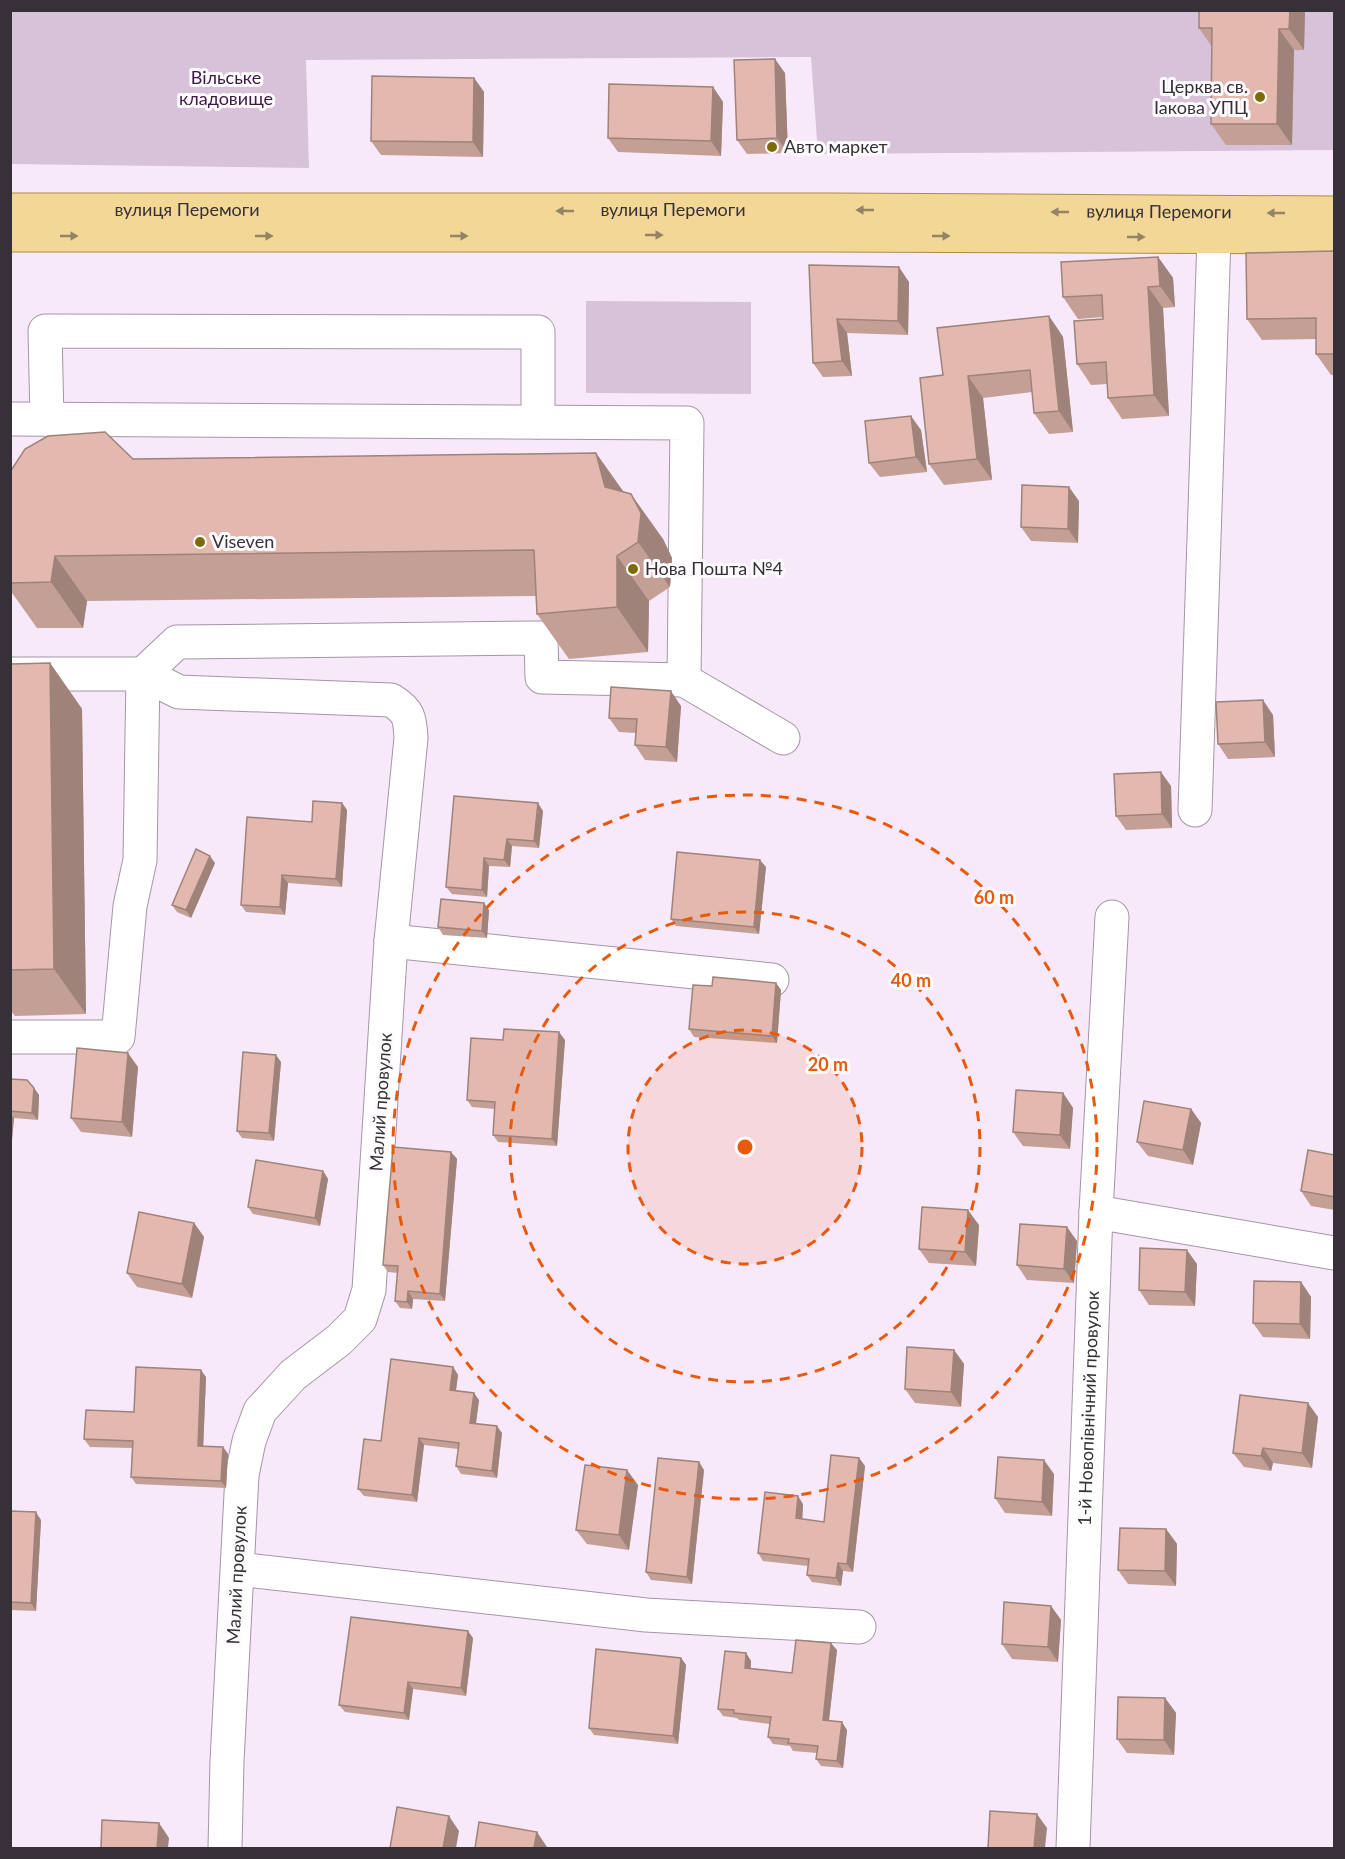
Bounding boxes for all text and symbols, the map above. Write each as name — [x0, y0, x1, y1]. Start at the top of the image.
park label: Вільське кладовище — [179, 66, 273, 109]
place label: Церква св. Іакова УПЦ — [1154, 75, 1248, 118]
marker: Церква св. Іакова УПЦ — [1253, 90, 1267, 104]
place label: Авто маркет — [784, 135, 888, 157]
marker: Авто маркет — [765, 140, 779, 154]
street label: вулиця Перемоги — [114, 198, 260, 220]
street label: вулиця Перемоги — [600, 198, 746, 220]
street label: вулиця Перемоги — [1086, 200, 1232, 222]
one-way arrow — [856, 205, 875, 215]
one-way arrow — [556, 206, 575, 216]
one-way arrow — [1051, 207, 1070, 216]
one-way arrow — [1267, 208, 1286, 218]
one-way arrow — [644, 230, 663, 240]
one-way arrow — [59, 231, 78, 241]
one-way arrow — [254, 231, 273, 241]
one-way arrow — [449, 231, 468, 241]
one-way arrow — [932, 231, 951, 241]
one-way arrow — [1127, 232, 1146, 241]
place label: Viseven — [212, 530, 274, 552]
marker: Viseven — [193, 535, 207, 549]
place label: Нова Пошта №4 — [645, 557, 783, 579]
marker: Нова Пошта №4 — [626, 562, 640, 576]
text: 60 m — [974, 886, 1014, 908]
text: 40 m — [891, 969, 931, 991]
street label: Малий провулок — [364, 1031, 396, 1172]
text: 20 m — [808, 1053, 848, 1075]
centre of rings — [735, 1137, 755, 1157]
street label: 1-й Новопівнічний провулок — [1073, 1290, 1103, 1526]
street label: Малий провулок — [221, 1504, 251, 1645]

